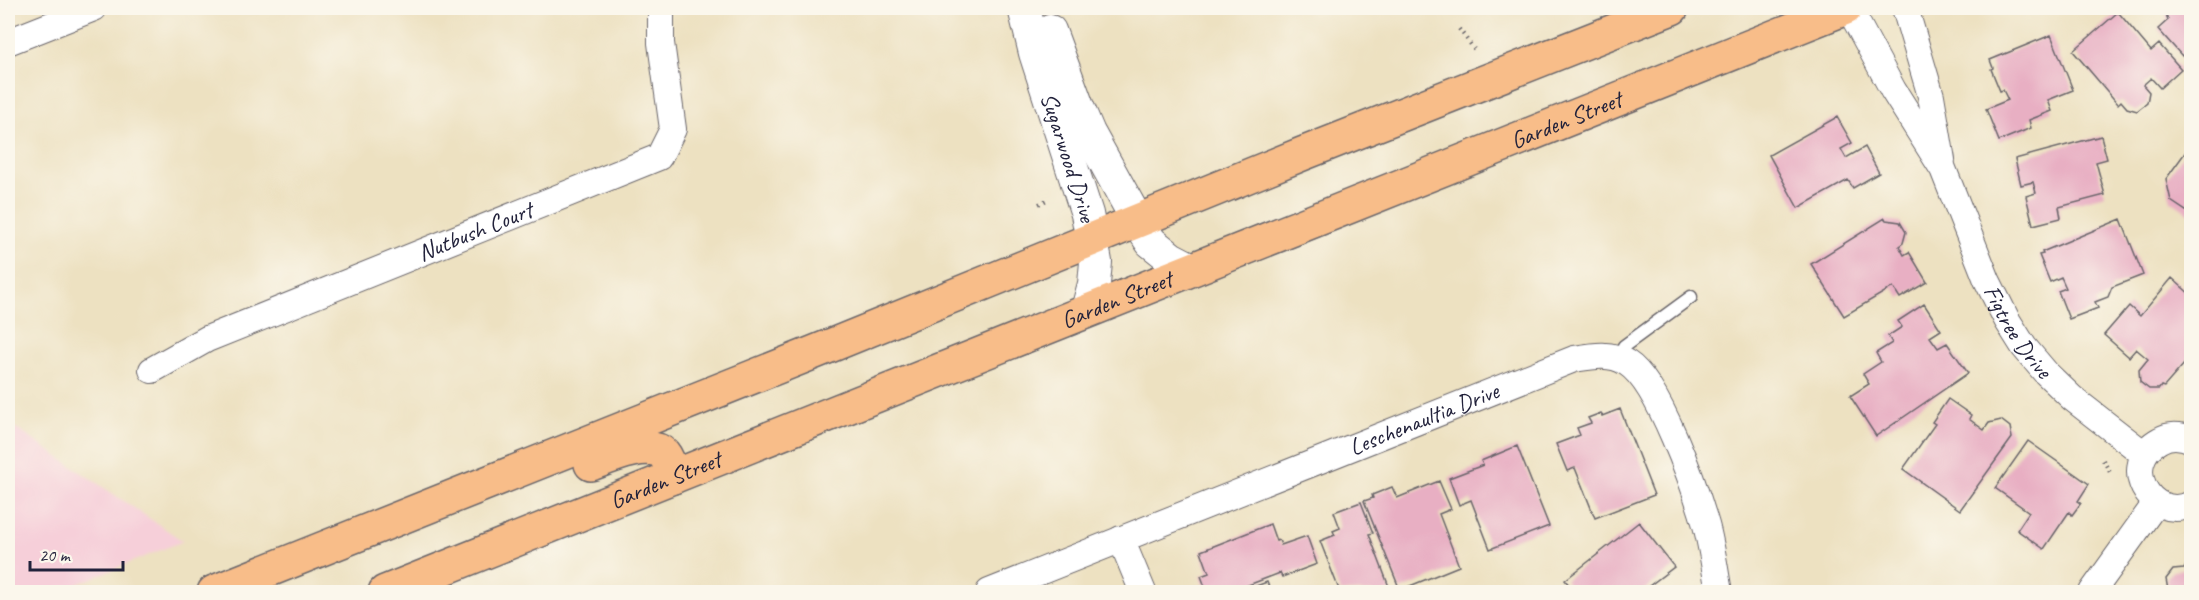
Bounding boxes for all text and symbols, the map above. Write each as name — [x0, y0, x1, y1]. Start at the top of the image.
street label: Garden Street — [1506, 83, 1629, 156]
street label: Sugarwood Drive — [1034, 89, 1104, 226]
street label: Nutbush Court — [413, 193, 540, 268]
street label: Garden Street — [1057, 263, 1179, 335]
street label: Figtree Drive — [1977, 280, 2060, 386]
street label: Leschenaultia Drive — [1345, 375, 1505, 462]
street label: Garden Street — [606, 443, 728, 516]
scale bar — [30, 534, 123, 572]
text: 20 m — [39, 544, 72, 566]

